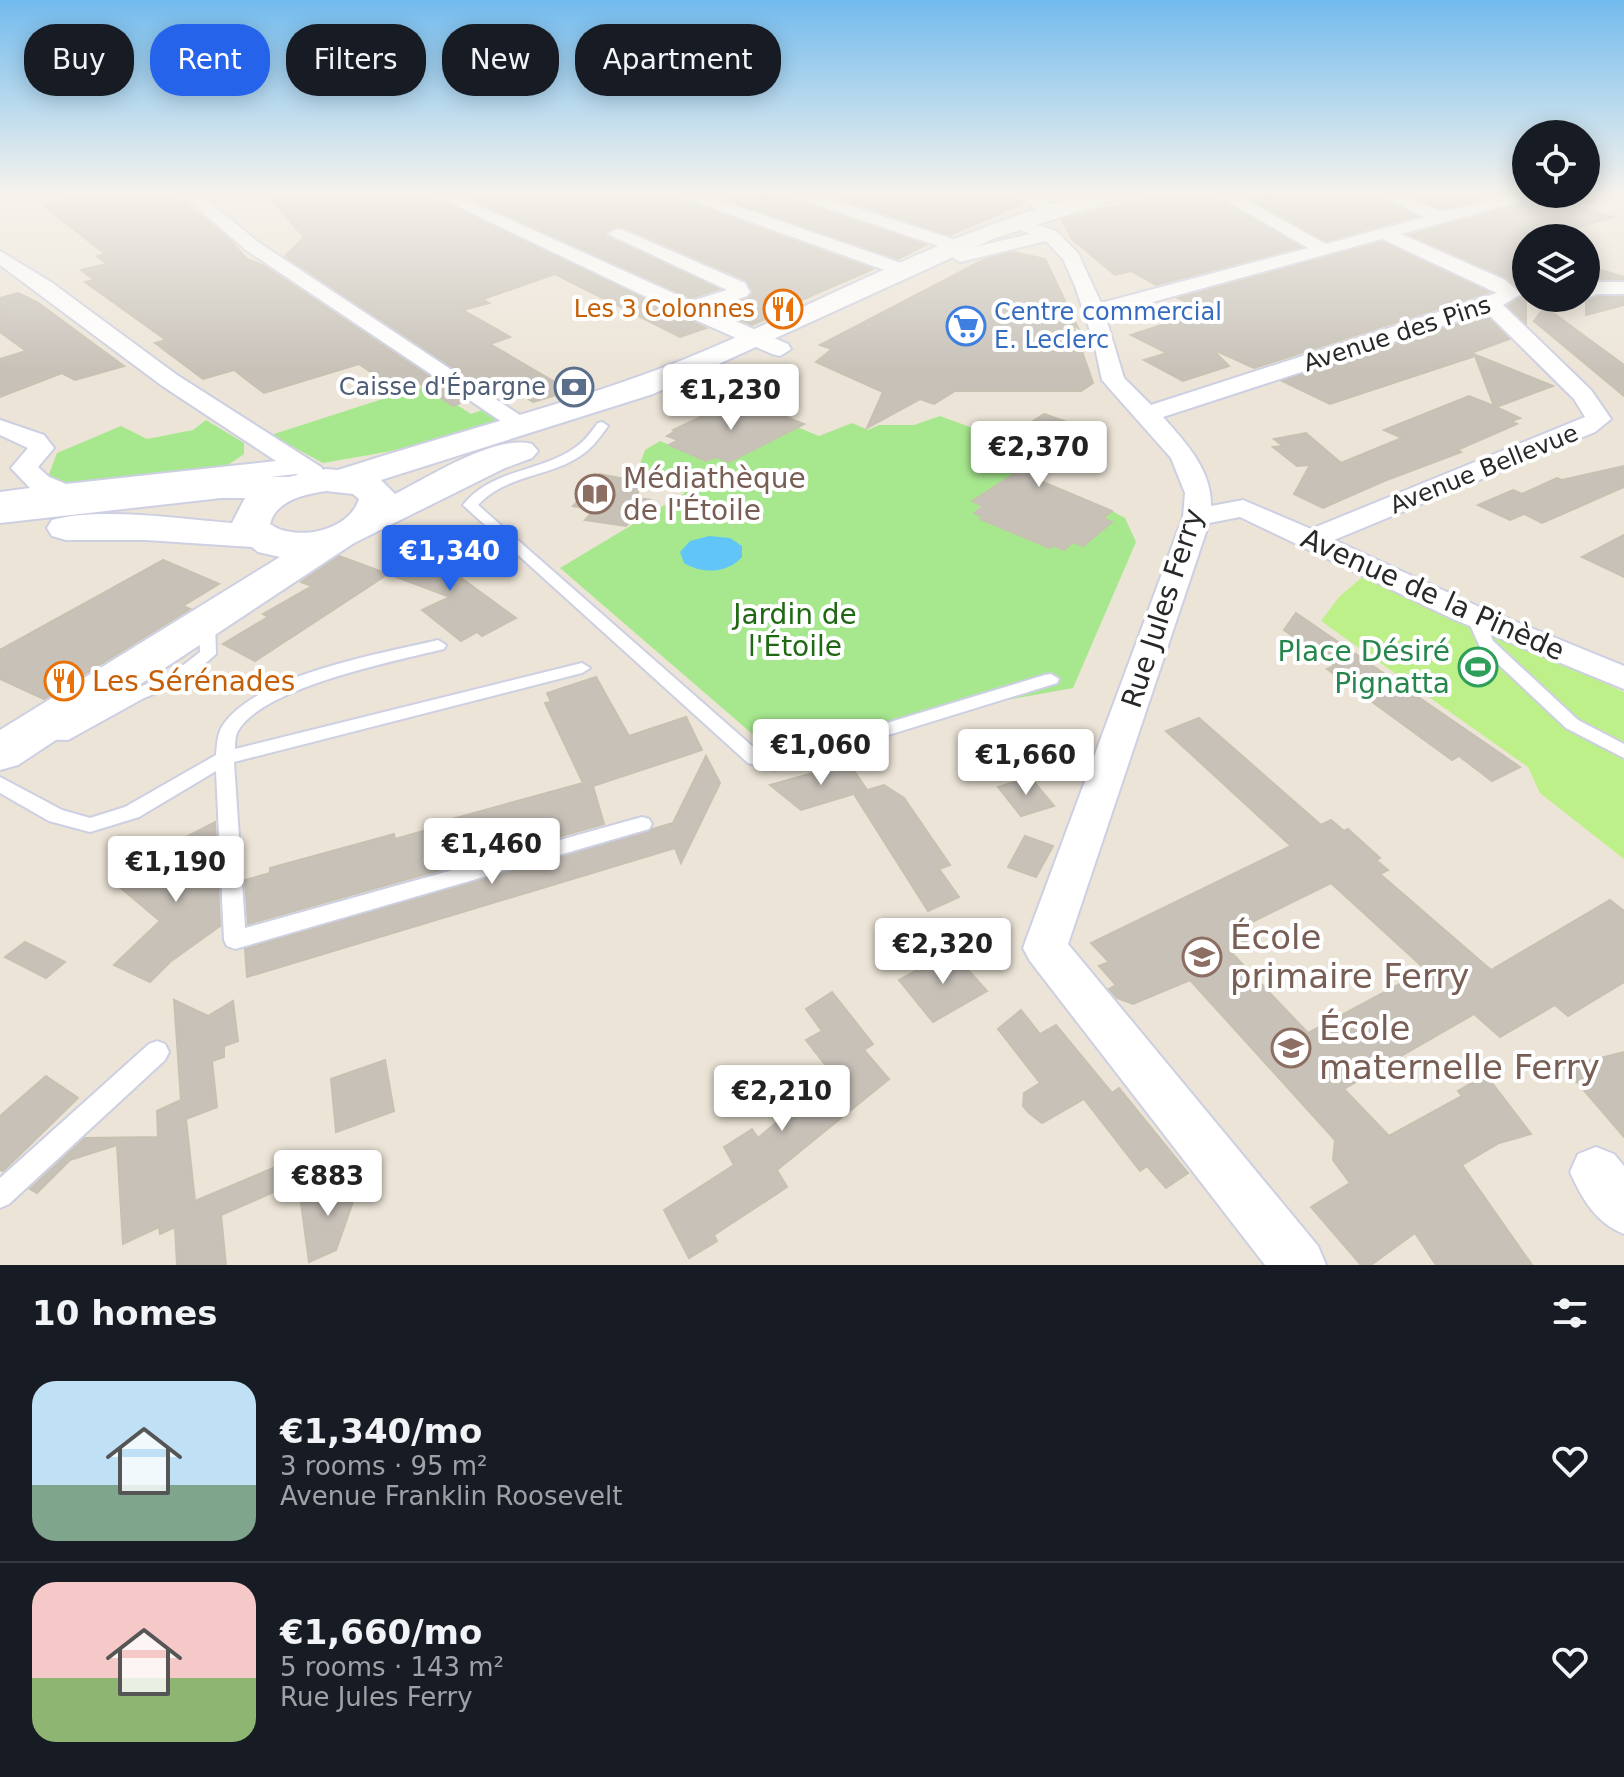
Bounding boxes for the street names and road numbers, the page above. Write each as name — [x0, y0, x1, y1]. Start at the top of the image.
street label: Avenue des Pins — [1300, 291, 1494, 377]
street label: Avenue Bellevue — [1386, 419, 1582, 519]
street label: Rue Jules Ferry — [1115, 504, 1210, 712]
street label: Avenue de la Pinède — [1296, 521, 1570, 667]

